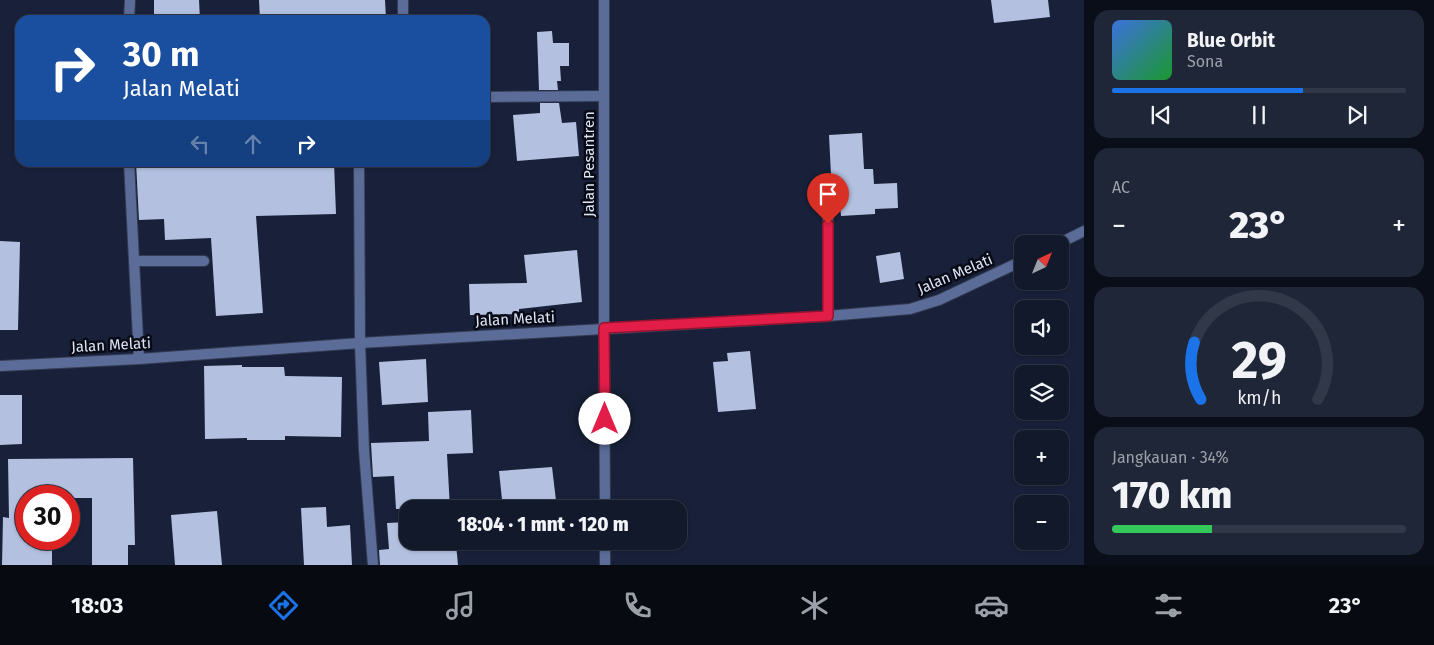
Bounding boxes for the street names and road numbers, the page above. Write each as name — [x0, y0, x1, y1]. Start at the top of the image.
street label: Jalan Pesantren — [580, 111, 598, 217]
street label: Jalan Melati — [915, 250, 995, 298]
street label: Jalan Melati — [475, 308, 555, 330]
street label: Jalan Melati — [71, 334, 151, 356]

